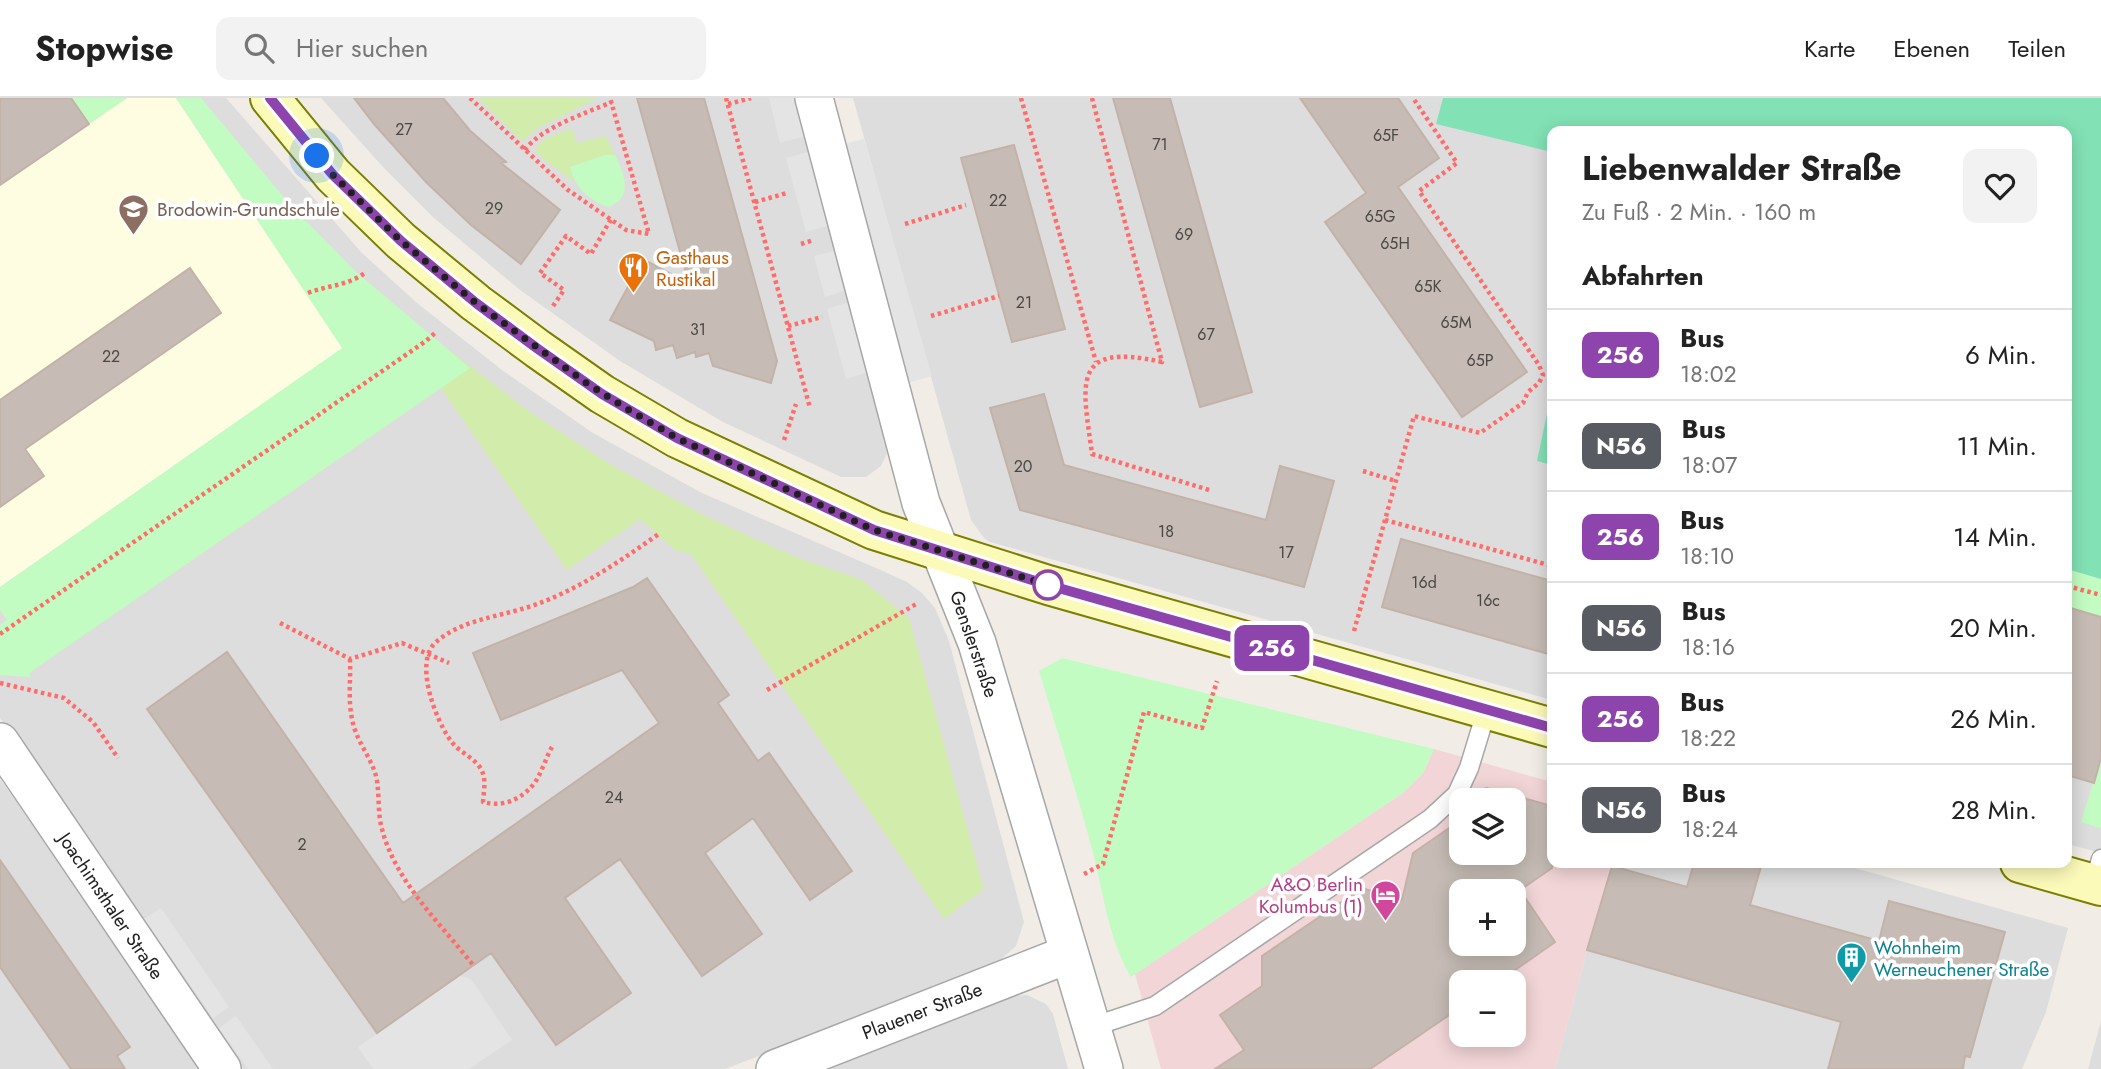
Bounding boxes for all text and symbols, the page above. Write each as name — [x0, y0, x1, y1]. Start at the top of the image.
search box — [216, 17, 706, 80]
text: Stopwise — [35, 25, 174, 72]
icon: search — [240, 29, 278, 67]
text: Hier suchen — [296, 29, 428, 67]
text: Karte — [1804, 31, 1855, 66]
text: Ebenen — [1893, 31, 1970, 66]
text: Teilen — [2008, 31, 2066, 66]
house number: 27 — [395, 118, 413, 141]
house number: 65F — [1373, 124, 1399, 147]
house number: 71 — [1152, 133, 1168, 156]
your location — [299, 138, 334, 173]
text: Liebenwalder Straße — [1582, 145, 1901, 192]
button: heart — [1963, 149, 2037, 223]
house number: 22 — [989, 189, 1007, 212]
school or university icon: Brodowin-Grundschule — [117, 192, 151, 236]
text: Zu Fuß · 2 Min. · 160 m — [1582, 195, 1816, 229]
place label: Brodowin-Grundschule — [157, 196, 340, 223]
house number: 29 — [485, 197, 503, 220]
house number: 65G — [1365, 205, 1395, 228]
house number: 69 — [1175, 223, 1193, 246]
house number: 65H — [1380, 232, 1410, 255]
place label: Gasthaus Rustikal — [656, 244, 729, 293]
restaurant icon: Gasthaus Rustikal — [616, 251, 650, 295]
text: Abfahrten — [1582, 257, 1704, 295]
house number: 65K — [1414, 275, 1442, 298]
house number: 21 — [1016, 291, 1032, 314]
house number: 65M — [1440, 311, 1472, 334]
house number: 31 — [690, 318, 706, 341]
text: Bus — [1680, 319, 1724, 357]
house number: 67 — [1197, 323, 1215, 346]
text: 6 Min. — [1965, 336, 2037, 374]
text: 256 — [1597, 337, 1644, 372]
house number: 22 — [102, 345, 120, 368]
house number: 65P — [1466, 349, 1494, 372]
text: 18:02 — [1680, 357, 1737, 391]
text: Bus — [1682, 410, 1726, 448]
text: 11 Min. — [1957, 427, 2037, 465]
text: N56 — [1596, 428, 1647, 463]
text: 18:07 — [1682, 448, 1737, 482]
house number: 20 — [1014, 455, 1032, 478]
text: Bus — [1680, 501, 1724, 539]
text: 14 Min. — [1953, 518, 2037, 556]
text: 256 — [1597, 519, 1644, 554]
house number: 18 — [1158, 520, 1174, 543]
text: 18:10 — [1680, 539, 1734, 573]
house number: 17 — [1278, 541, 1294, 564]
unlabelled marker — [1033, 570, 1063, 600]
house number: 16d — [1411, 571, 1437, 594]
street label: Genslerstraße — [943, 587, 1005, 701]
house number: 16c — [1476, 589, 1500, 612]
text: Bus — [1682, 592, 1726, 630]
text: 20 Min. — [1950, 609, 2037, 647]
text: N56 — [1596, 610, 1647, 645]
line badge: 256 — [1232, 625, 1312, 671]
text: 256 — [1248, 630, 1296, 665]
text: 18:16 — [1682, 630, 1735, 664]
text: Bus — [1680, 683, 1724, 721]
text: 26 Min. — [1950, 700, 2037, 738]
text: 256 — [1597, 701, 1644, 736]
text: 18:22 — [1680, 721, 1736, 755]
text: Bus — [1682, 774, 1726, 812]
house number: 24 — [605, 786, 623, 809]
map controls — [1449, 788, 1526, 1047]
button: layers — [1449, 788, 1526, 865]
text: 28 Min. — [1951, 791, 2037, 829]
text: N56 — [1596, 792, 1647, 827]
text: 18:24 — [1682, 812, 1738, 846]
street label: Joachimsthaler Straße — [50, 825, 170, 985]
house number: 2 — [297, 833, 307, 856]
place label: A&O Berlin Kolumbus (1) — [1259, 871, 1363, 920]
hotel icon: A&O Berlin Kolumbus (1) — [1369, 878, 1403, 922]
button: + — [1449, 879, 1526, 956]
place label: Wohnheim Werneuchener Straße — [1874, 934, 2050, 983]
building icon: Wohnheim Werneuchener Straße — [1834, 941, 1868, 985]
button: − — [1449, 970, 1526, 1047]
street label: Plauener Straße — [858, 976, 986, 1046]

